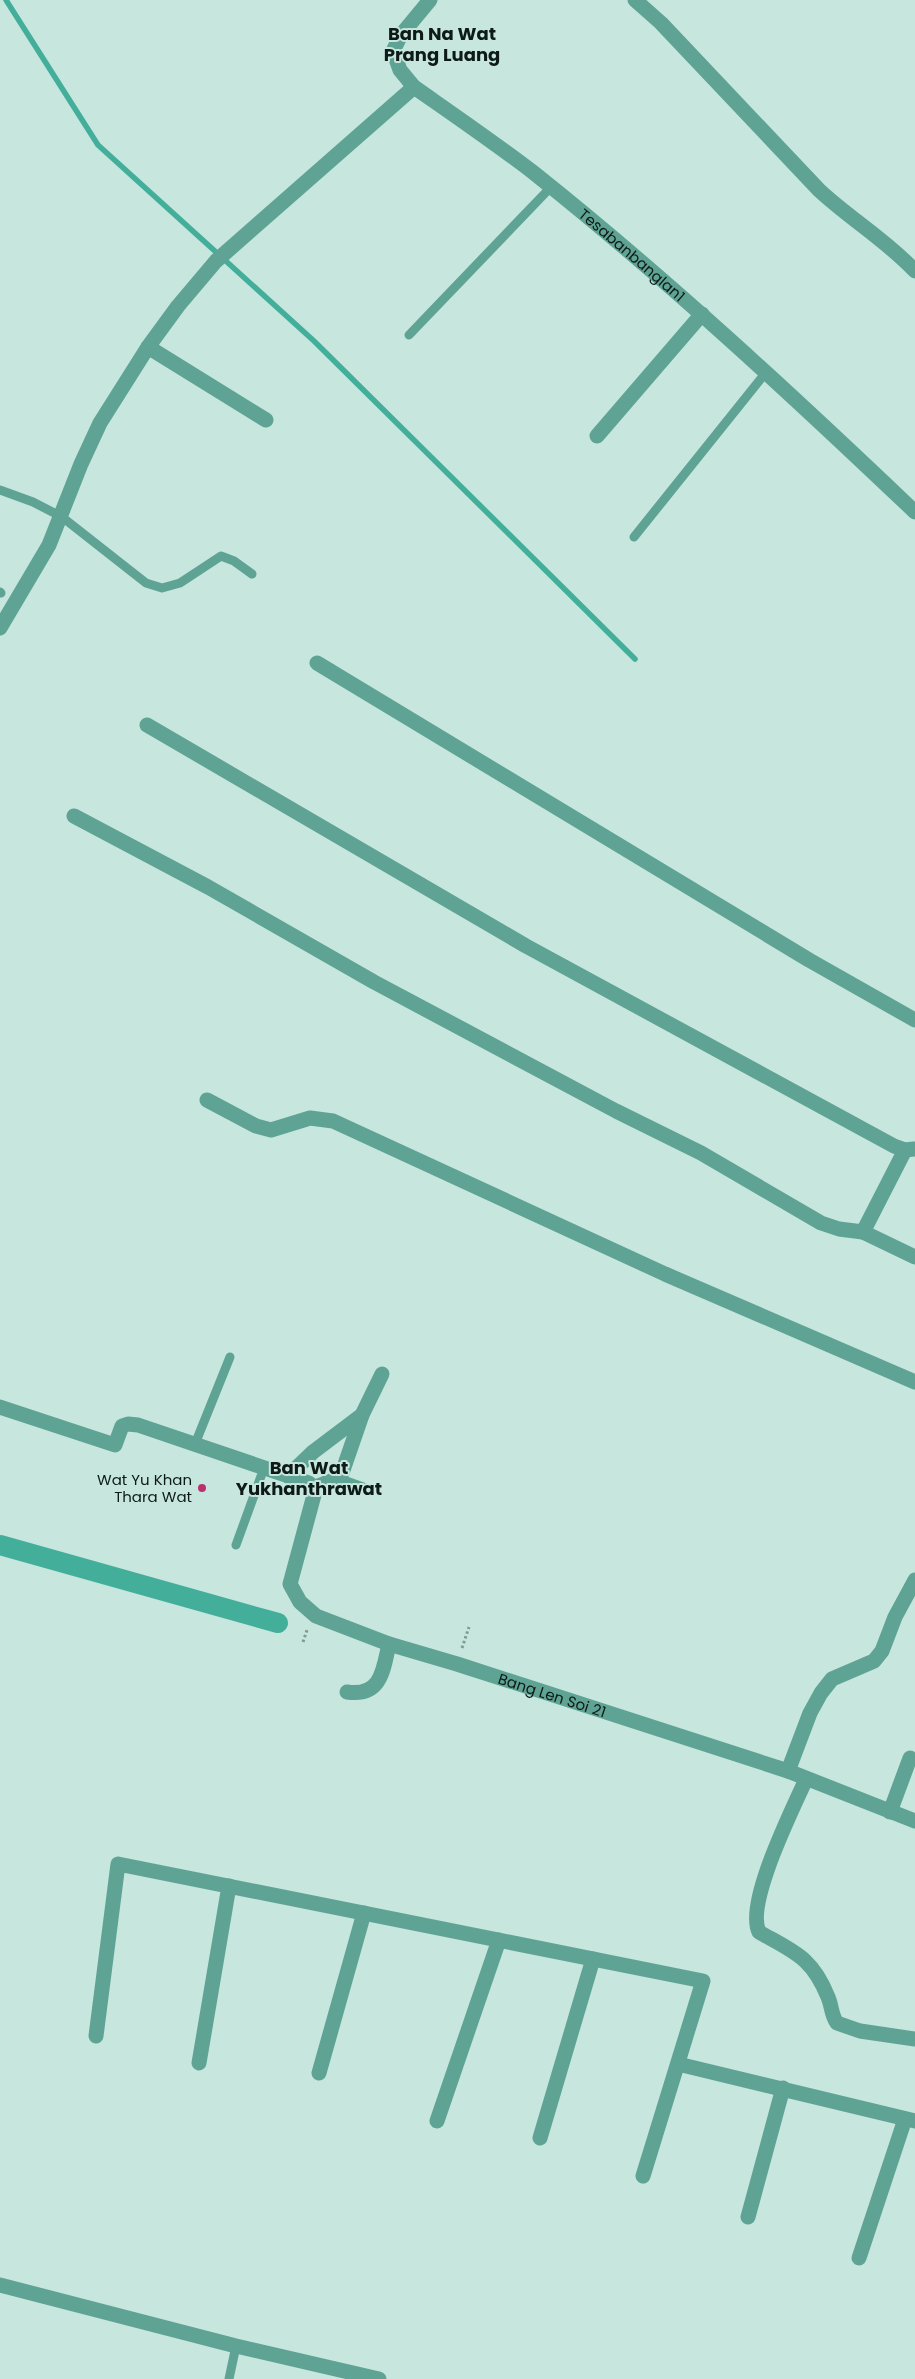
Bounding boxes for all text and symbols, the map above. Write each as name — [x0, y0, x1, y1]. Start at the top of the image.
district label: Ban Na Wat Prang Luang — [384, 21, 500, 67]
street label: Tesabanbanglan1 — [575, 203, 690, 306]
district label: Ban Wat Yukhanthrawat — [236, 1455, 382, 1501]
place label: Wat Yu Khan Thara Wat — [97, 1469, 192, 1507]
marker: Wat Yu Khan Thara Wat — [196, 1482, 208, 1494]
street label: Bang Len Soi 21 — [496, 1668, 609, 1722]

